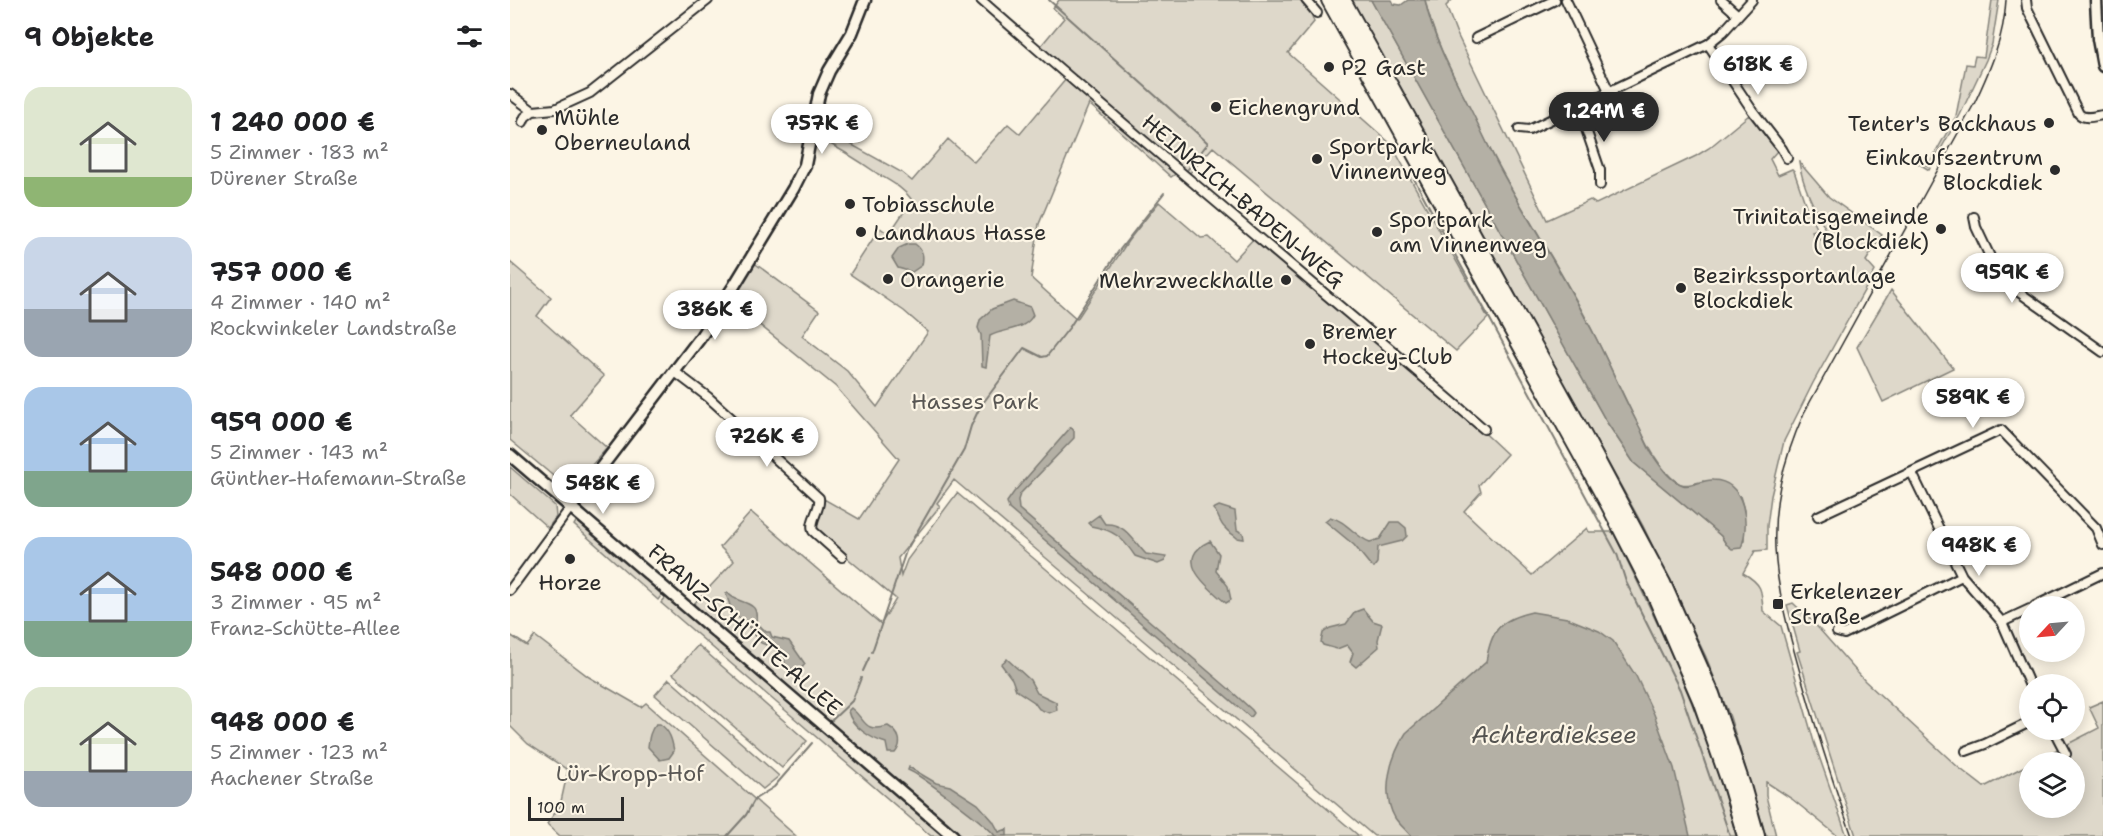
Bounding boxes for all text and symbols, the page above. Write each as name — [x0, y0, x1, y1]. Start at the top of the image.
text: 9 Objekte — [24, 19, 154, 54]
icon: filters — [453, 20, 486, 53]
pin: 618K € — [1709, 45, 1807, 96]
text: 618K € — [1723, 51, 1793, 77]
place label: P2 Gast — [1341, 53, 1426, 82]
marker: P2 Gast — [1322, 60, 1336, 74]
pin: 1.24M € — [1549, 92, 1659, 143]
place label: Eichengrund — [1228, 93, 1360, 122]
text: 1.24M € — [1563, 98, 1645, 124]
marker: Eichengrund — [1209, 100, 1223, 114]
place label: Mühle Oberneuland — [554, 103, 691, 157]
text: 1 240 000 € — [210, 104, 375, 139]
pin: 757K € — [773, 104, 871, 155]
street label: HEINRICH-BADEN-WEG — [1136, 108, 1351, 295]
place label: Tenter's Backhaus — [1848, 109, 2037, 138]
text: 757K € — [785, 110, 859, 136]
icon: home — [72, 111, 144, 183]
marker: Tenter's Backhaus — [2042, 116, 2056, 130]
marker: Mühle Oberneuland — [535, 123, 549, 137]
place label: Sportpark Vinnenweg — [1329, 132, 1447, 186]
text: 5 Zimmer · 183 m² — [210, 139, 389, 165]
place label: Einkaufszentrum Blockdiek — [1865, 143, 2043, 197]
marker: Sportpark Vinnenweg — [1310, 152, 1324, 166]
marker: Einkaufszentrum Blockdiek — [2048, 163, 2062, 177]
text: Dürener Straße — [210, 165, 358, 191]
place label: Tobiasschule — [862, 190, 995, 219]
marker: Tobiasschule — [843, 197, 857, 211]
place label: Trinitatisgemeinde (Blockdiek) — [1733, 202, 1929, 256]
place label: Sportpark am Vinnenweg — [1389, 205, 1547, 259]
place label: Landhaus Hasse — [873, 218, 1046, 247]
marker: Trinitatisgemeinde (Blockdiek) — [1934, 222, 1948, 236]
marker: Landhaus Hasse — [854, 225, 868, 239]
marker: Sportpark am Vinnenweg — [1370, 225, 1384, 239]
pin: 959K € — [1963, 253, 2061, 304]
text: 757 000 € — [210, 254, 352, 289]
text: 959K € — [1975, 259, 2049, 285]
icon: home — [72, 261, 144, 333]
place label: Bezirkssportanlage Blockdiek — [1693, 261, 1896, 315]
place label: Orangerie — [900, 265, 1005, 294]
place label: Mehrzweckhalle — [1099, 266, 1274, 295]
marker: Orangerie — [881, 272, 895, 286]
marker: Mehrzweckhalle — [1279, 273, 1293, 287]
marker: Bezirkssportanlage Blockdiek — [1674, 281, 1688, 295]
text: 4 Zimmer · 140 m² — [210, 289, 391, 315]
pin: 386K € — [666, 290, 764, 341]
text: 386K € — [677, 296, 753, 322]
text: Rockwinkeler Landstraße — [210, 315, 457, 341]
place label: Bremer Hockey-Club — [1322, 317, 1453, 371]
marker: Bremer Hockey-Club — [1303, 337, 1317, 351]
pin: 589K € — [1924, 378, 2022, 429]
text: 589K € — [1936, 384, 2010, 410]
park label: Hasses Park — [911, 387, 1039, 416]
text: 959 000 € — [210, 404, 353, 439]
icon: home — [72, 411, 144, 483]
pin: 726K € — [718, 417, 816, 468]
text: 726K € — [729, 423, 805, 449]
text: 5 Zimmer · 143 m² — [210, 439, 388, 465]
pin: 548K € — [554, 464, 652, 515]
text: Günther-Hafemann-Straße — [210, 465, 467, 491]
text: 548K € — [566, 470, 640, 496]
pin: 948K € — [1930, 526, 2028, 577]
text: 948K € — [1941, 532, 2017, 558]
street label: FRANZ-SCHÜTTE-ALLEE — [642, 537, 848, 723]
marker: Horze — [563, 552, 577, 566]
text: 548 000 € — [210, 554, 353, 589]
icon: home — [72, 561, 144, 633]
place label: Horze — [538, 568, 602, 597]
place label: Erkelenzer Straße — [1790, 577, 1904, 631]
text: 3 Zimmer · 95 m² — [210, 589, 381, 615]
north arrow — [2019, 596, 2085, 662]
map controls — [2019, 596, 2085, 818]
marker: Erkelenzer Straße — [1771, 597, 1785, 611]
text: Franz-Schütte-Allee — [210, 615, 401, 641]
button: locate — [2019, 674, 2085, 740]
text: 948 000 € — [210, 704, 355, 739]
icon: home — [72, 711, 144, 783]
water label: Achterdieksee — [1471, 719, 1637, 751]
text: 5 Zimmer · 123 m² — [210, 739, 388, 765]
button: layers — [2019, 752, 2085, 818]
park label: Lür-Kropp-Hof — [556, 759, 705, 788]
text: Aachener Straße — [210, 765, 374, 791]
scale bar — [528, 794, 624, 822]
text: 100 m — [537, 797, 585, 818]

